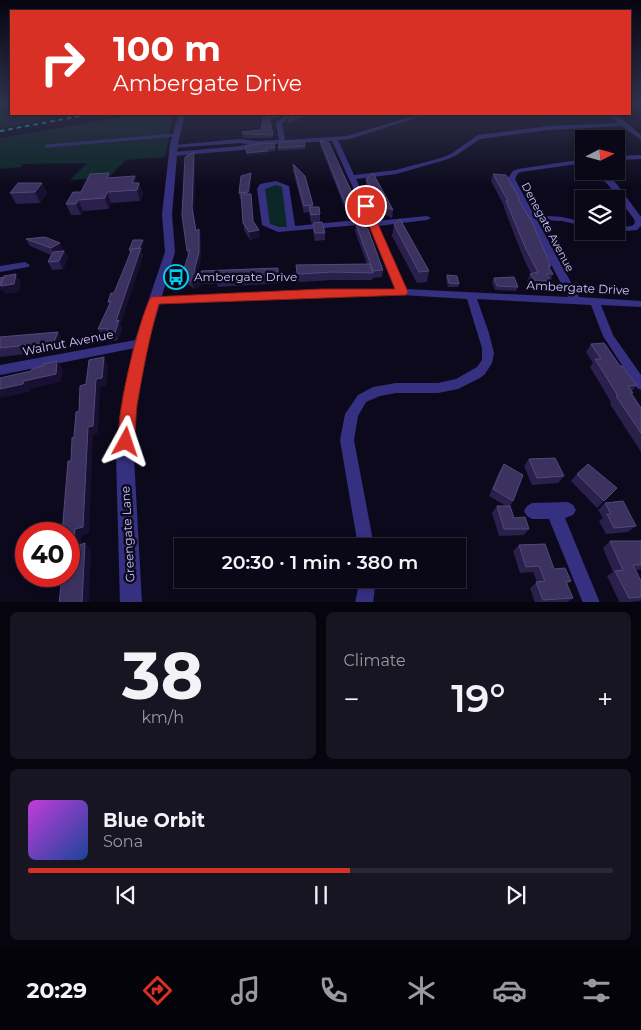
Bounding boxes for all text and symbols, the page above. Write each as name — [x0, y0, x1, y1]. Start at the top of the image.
text: 100 m — [113, 27, 221, 70]
icon: right — [30, 30, 95, 95]
text: Ambergate Drive — [113, 70, 302, 97]
north arrow — [575, 130, 625, 180]
map controls — [575, 130, 625, 240]
street label: Denegate Avenue — [519, 180, 578, 274]
pin — [345, 185, 387, 227]
button: layers — [575, 190, 625, 240]
icon: arrive — [352, 192, 380, 220]
bus stop icon: Ambergate Drive — [163, 264, 189, 290]
place label: Ambergate Drive — [194, 269, 297, 284]
street label: Ambergate Drive — [526, 277, 630, 298]
street label: Walnut Avenue — [21, 326, 115, 359]
position arrow — [99, 415, 151, 467]
street label: Greengate Lane — [117, 486, 138, 583]
speed limit sign: 40 — [15, 522, 80, 587]
text: 20:30 · 1 min · 380 m — [222, 551, 418, 574]
text: 38 — [122, 636, 203, 715]
text: Climate — [344, 651, 406, 670]
text: 19° — [451, 675, 505, 722]
text: − — [344, 682, 360, 716]
text: + — [597, 682, 613, 716]
text: km/h — [141, 708, 184, 727]
text: Blue Orbit — [103, 809, 205, 832]
text: Sona — [103, 832, 143, 851]
icon: previous — [112, 881, 140, 909]
icon: pause — [307, 881, 335, 909]
icon: next — [502, 881, 530, 909]
icon: directions — [140, 973, 175, 1008]
icon: music — [228, 973, 263, 1008]
icon: phone — [316, 973, 351, 1008]
icon: climate — [404, 973, 439, 1008]
icon: car — [492, 973, 527, 1008]
icon: filters — [579, 973, 614, 1008]
text: 20:29 — [26, 977, 87, 1004]

